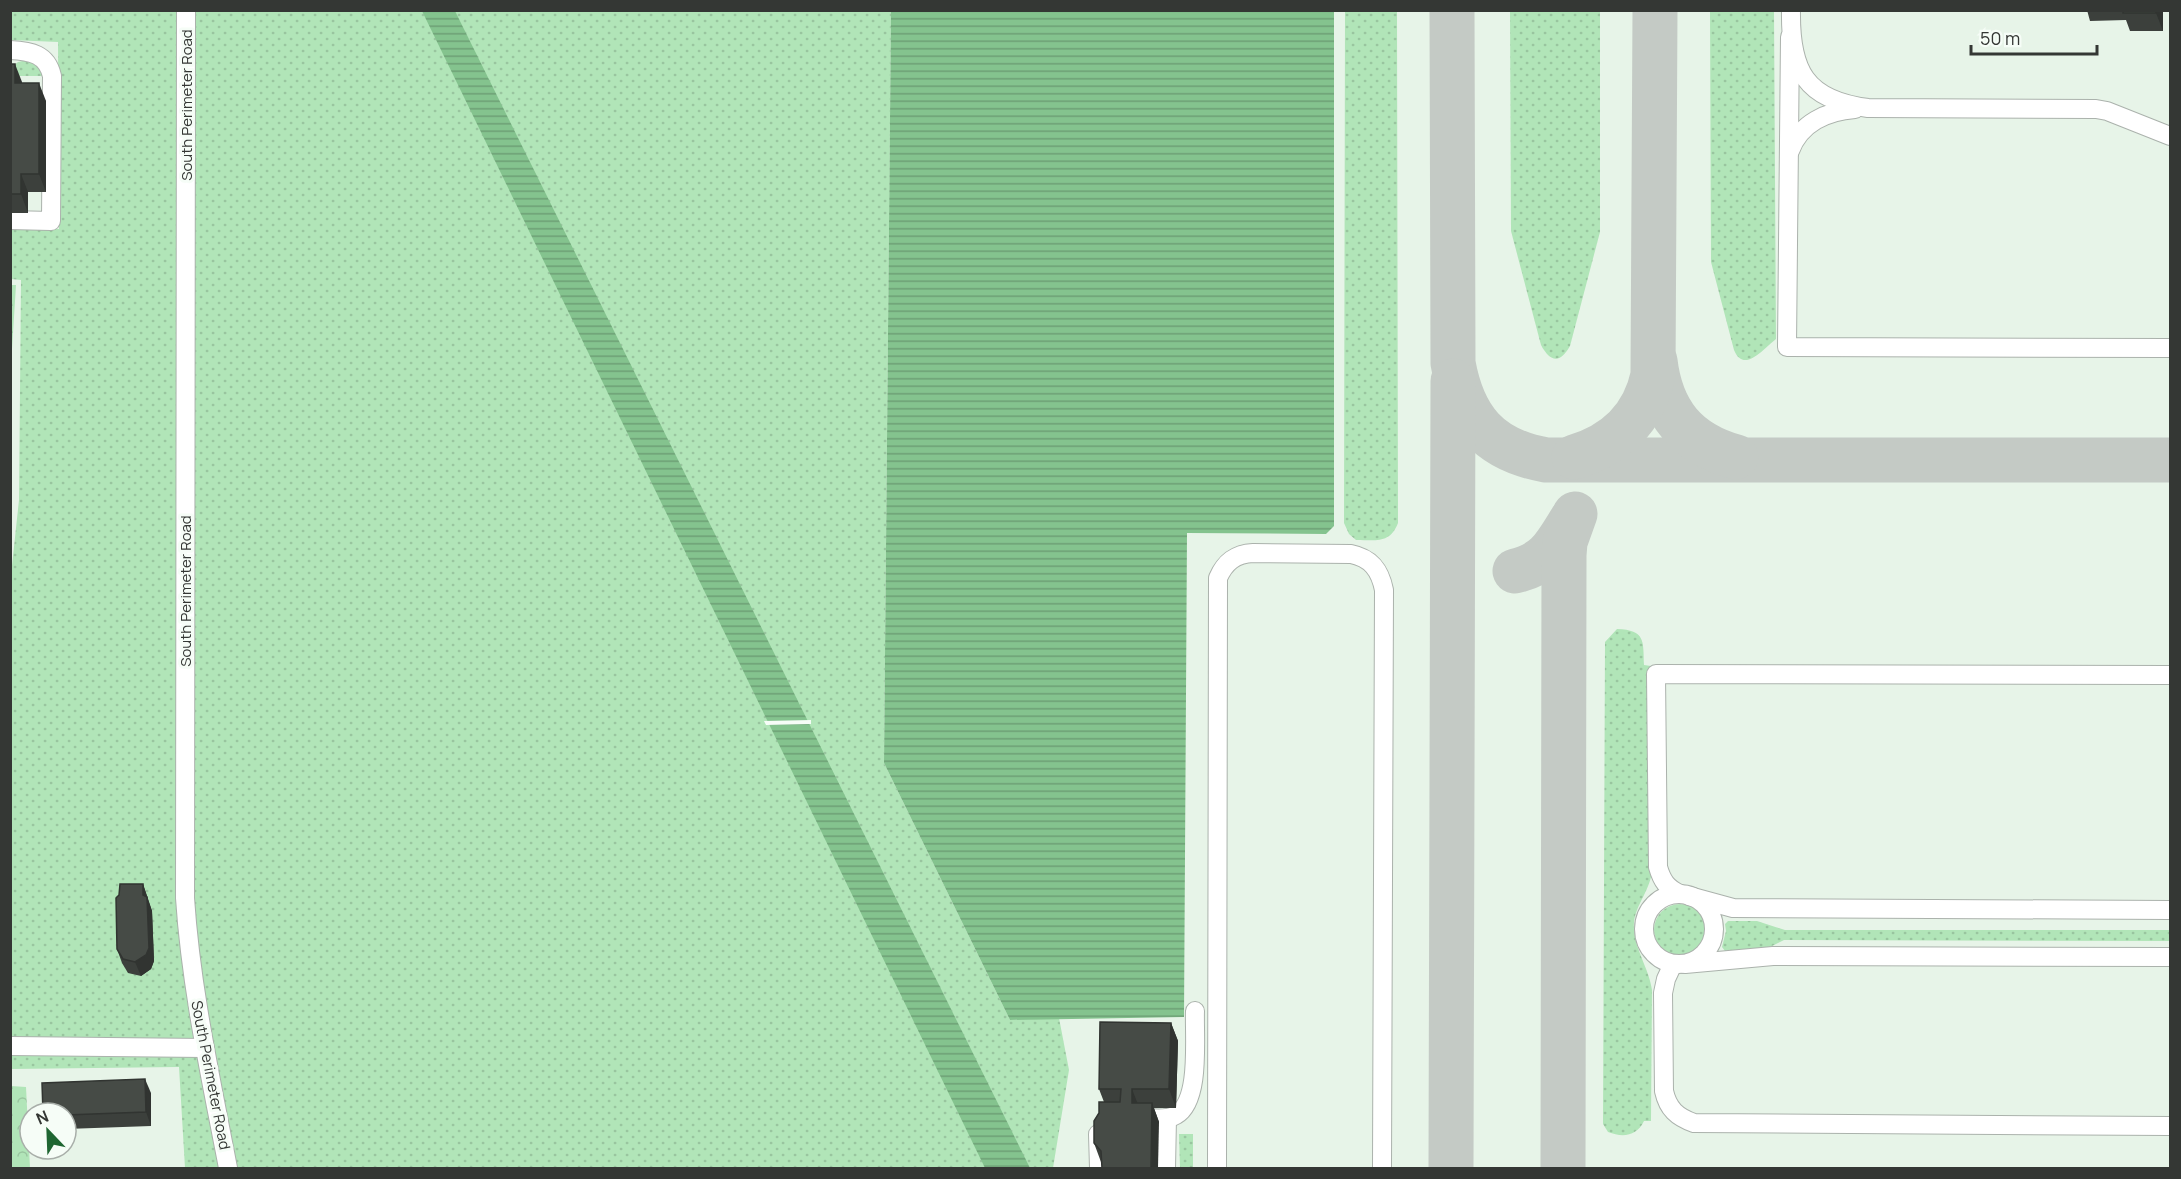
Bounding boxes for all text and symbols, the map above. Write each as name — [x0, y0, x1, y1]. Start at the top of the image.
scale bar — [1971, 18, 2097, 56]
text: 50 m — [1980, 26, 2020, 50]
street label: South Perimeter Road — [176, 29, 197, 181]
street label: South Perimeter Road — [175, 515, 196, 667]
street label: South Perimeter Road — [186, 999, 236, 1151]
north arrow — [18, 1101, 78, 1161]
text: N — [33, 1105, 52, 1130]

